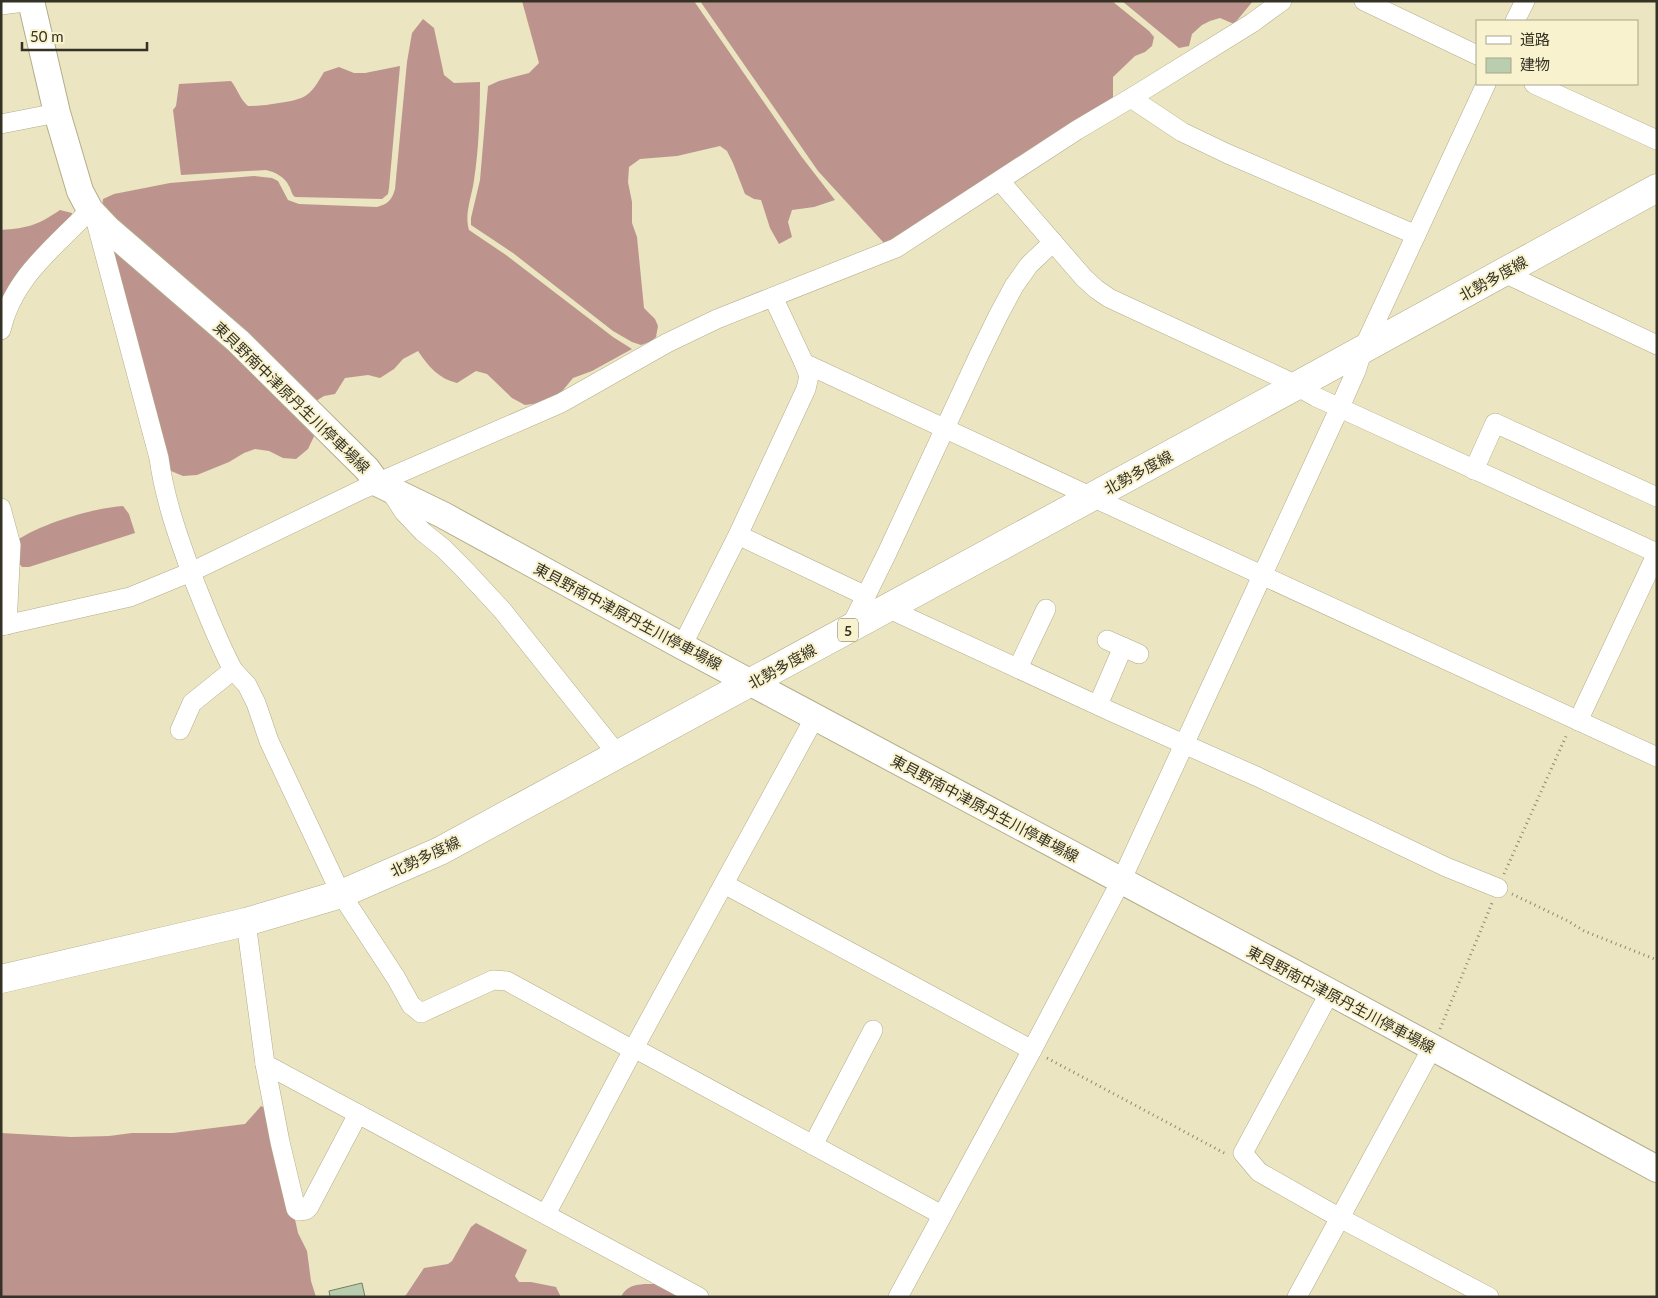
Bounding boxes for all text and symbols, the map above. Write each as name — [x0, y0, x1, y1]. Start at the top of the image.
scale bar — [22, 20, 148, 52]
legend — [1476, 20, 1638, 85]
text: 50 m — [30, 27, 64, 45]
text: 道路 — [1520, 30, 1550, 48]
text: 建物 — [1520, 55, 1550, 73]
street label: 北勢多度線 — [1456, 252, 1530, 304]
street label: 東貝野南中津原丹生川停車場線 — [210, 318, 374, 476]
street label: 北勢多度線 — [1101, 446, 1175, 498]
street label: 東貝野南中津原丹生川停車場線 — [531, 559, 725, 673]
road number: 5 — [838, 618, 858, 642]
street label: 北勢多度線 — [745, 640, 819, 692]
street label: 東貝野南中津原丹生川停車場線 — [888, 751, 1082, 865]
street label: 北勢多度線 — [387, 832, 463, 880]
street label: 東貝野南中津原丹生川停車場線 — [1244, 942, 1438, 1056]

